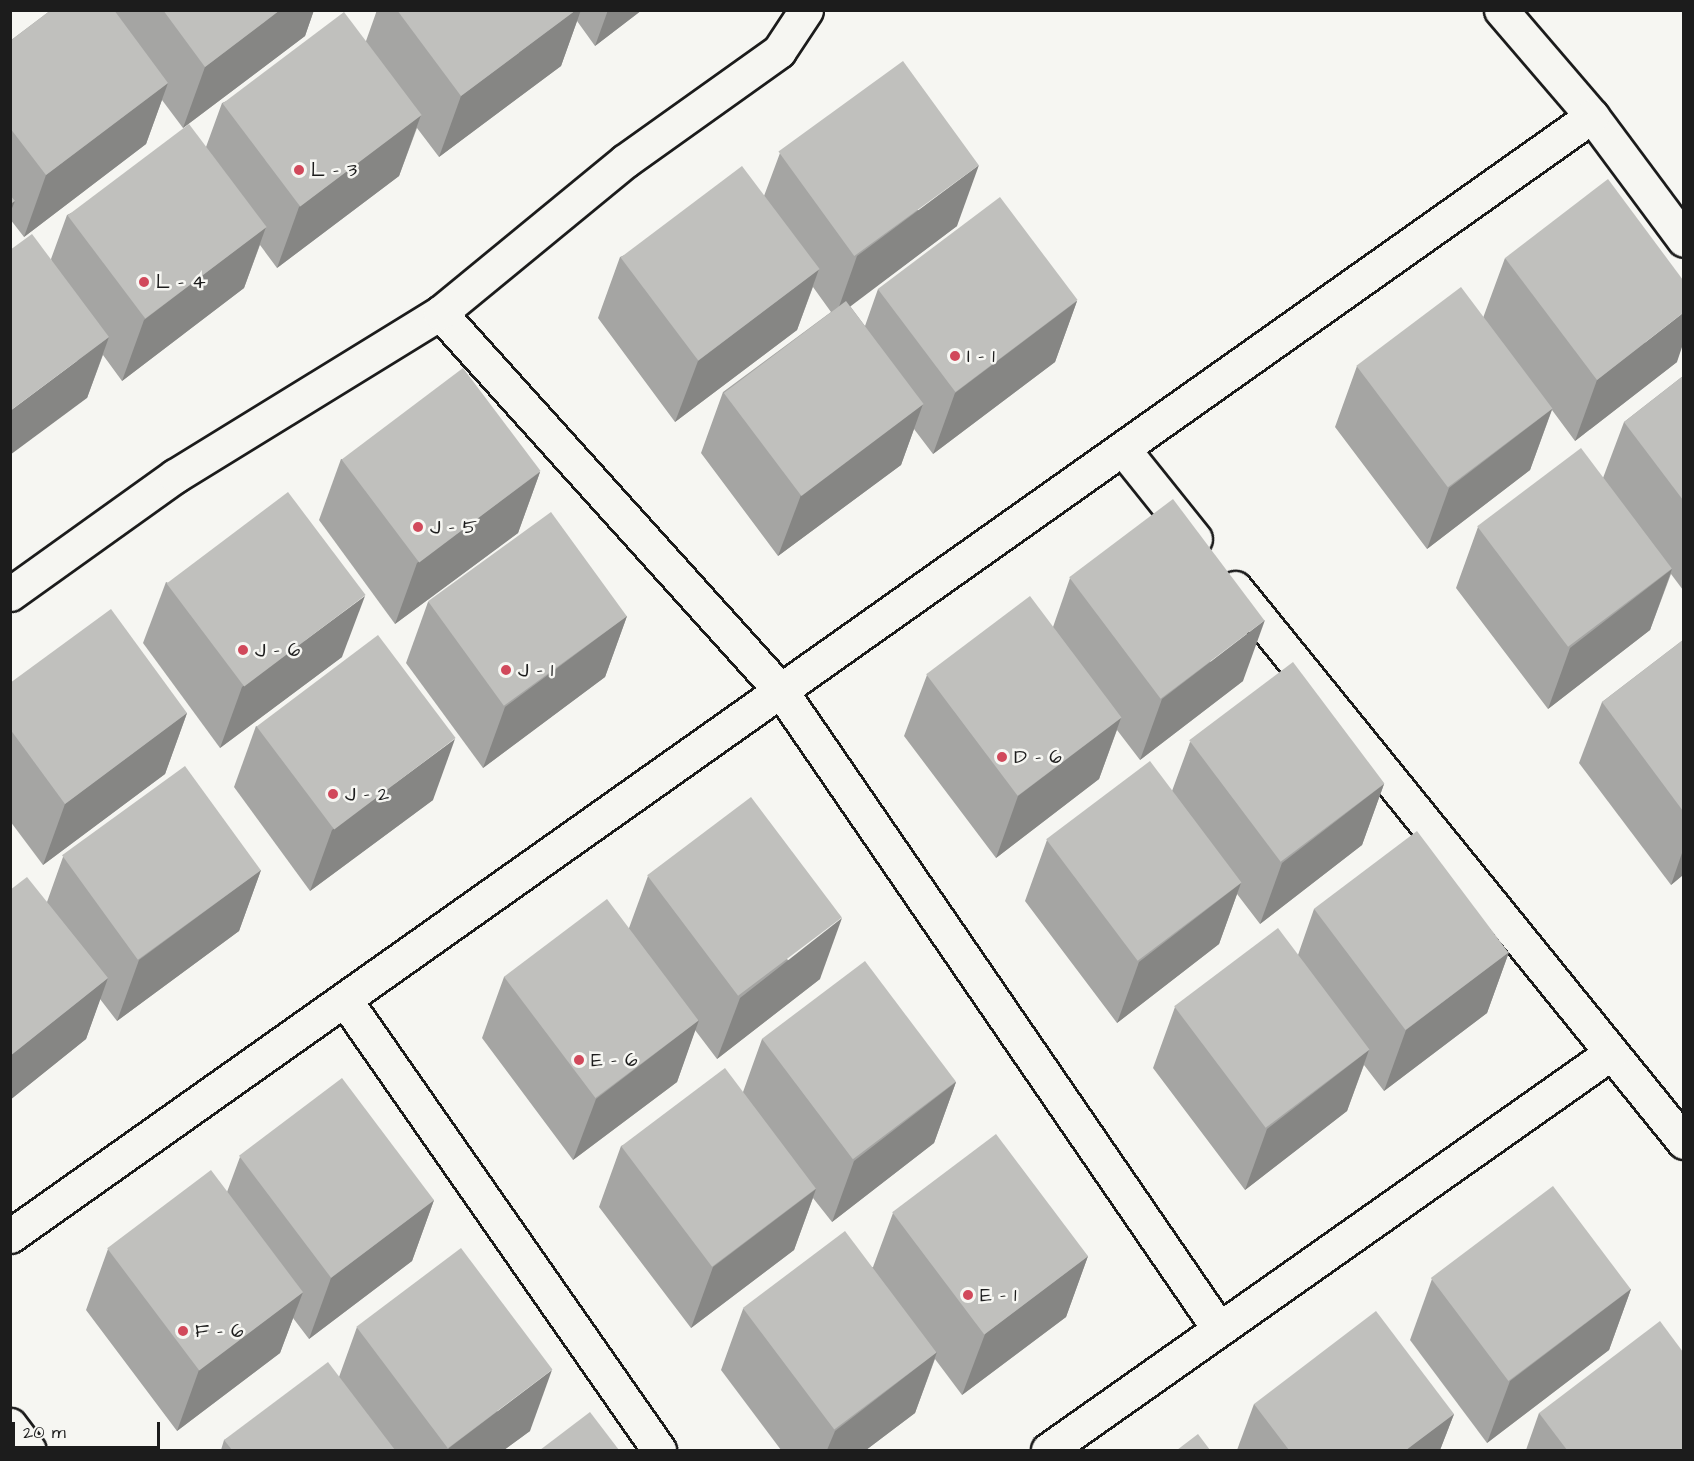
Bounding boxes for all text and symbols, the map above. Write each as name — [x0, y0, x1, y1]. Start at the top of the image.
place label: L - 3 — [311, 158, 357, 182]
marker: L - 3 — [292, 163, 306, 177]
place label: L - 4 — [156, 270, 206, 294]
marker: L - 4 — [137, 275, 151, 289]
place label: I - 1 — [967, 344, 995, 368]
marker: I - 1 — [948, 349, 962, 363]
place label: J - 5 — [430, 515, 477, 539]
marker: J - 5 — [411, 520, 425, 534]
place label: J - 6 — [255, 638, 300, 662]
marker: J - 6 — [236, 643, 250, 657]
place label: J - 1 — [518, 658, 553, 682]
marker: J - 1 — [499, 663, 513, 677]
place label: D - 6 — [1014, 745, 1062, 769]
marker: D - 6 — [995, 750, 1009, 764]
place label: J - 2 — [345, 782, 389, 806]
marker: J - 2 — [326, 787, 340, 801]
place label: E - 6 — [591, 1048, 638, 1072]
marker: E - 6 — [572, 1053, 586, 1067]
place label: E - 1 — [980, 1283, 1017, 1307]
marker: E - 1 — [961, 1288, 975, 1302]
place label: F - 6 — [195, 1319, 244, 1343]
marker: F - 6 — [176, 1324, 190, 1338]
scale bar — [15, 1410, 164, 1448]
text: 20 m — [23, 1420, 66, 1445]

